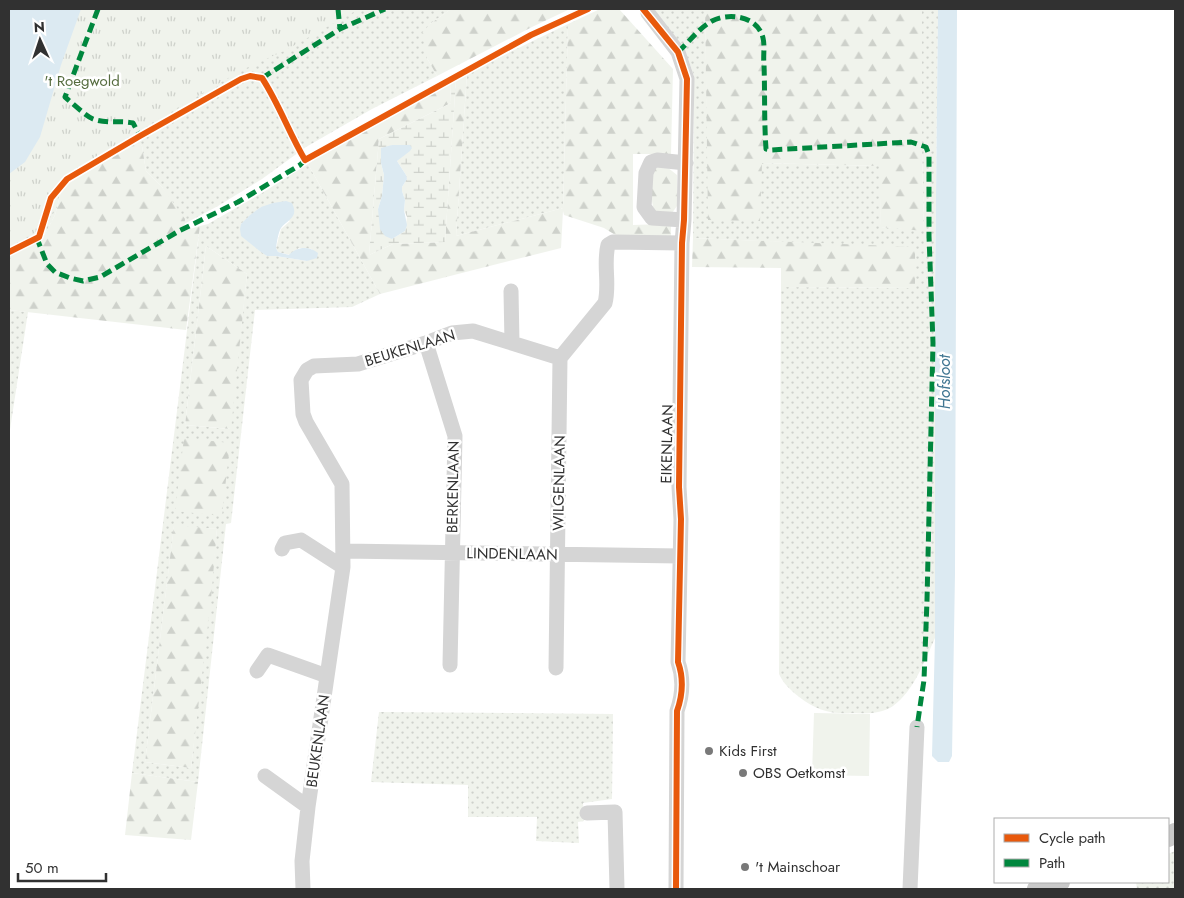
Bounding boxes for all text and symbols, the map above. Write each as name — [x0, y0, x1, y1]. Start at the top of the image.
north arrow — [15, 15, 65, 65]
text: N — [33, 17, 45, 37]
park label: 't Roegwold — [44, 70, 120, 92]
street label: BEUKENLAAN — [362, 324, 458, 372]
water label: Hofsloot — [933, 353, 956, 409]
street label: EIKENLAAN — [655, 404, 679, 484]
street label: WILGENLAAN — [547, 435, 571, 531]
street label: BERKENLAAN — [441, 441, 465, 533]
street label: LINDENLAAN — [466, 542, 558, 566]
street label: BEUKENLAAN — [301, 693, 335, 789]
place label: Kids First — [719, 740, 777, 762]
marker: Kids First — [703, 745, 715, 757]
place label: OBS Oetkomst — [753, 762, 845, 784]
marker: OBS Oetkomst — [737, 767, 749, 779]
legend — [994, 818, 1169, 883]
text: Cycle path — [1039, 827, 1106, 849]
scale bar — [18, 850, 105, 882]
text: Path — [1039, 852, 1065, 874]
place label: 't Mainschoar — [755, 856, 841, 878]
text: 50 m — [25, 857, 59, 879]
marker: 't Mainschoar — [739, 861, 751, 873]

